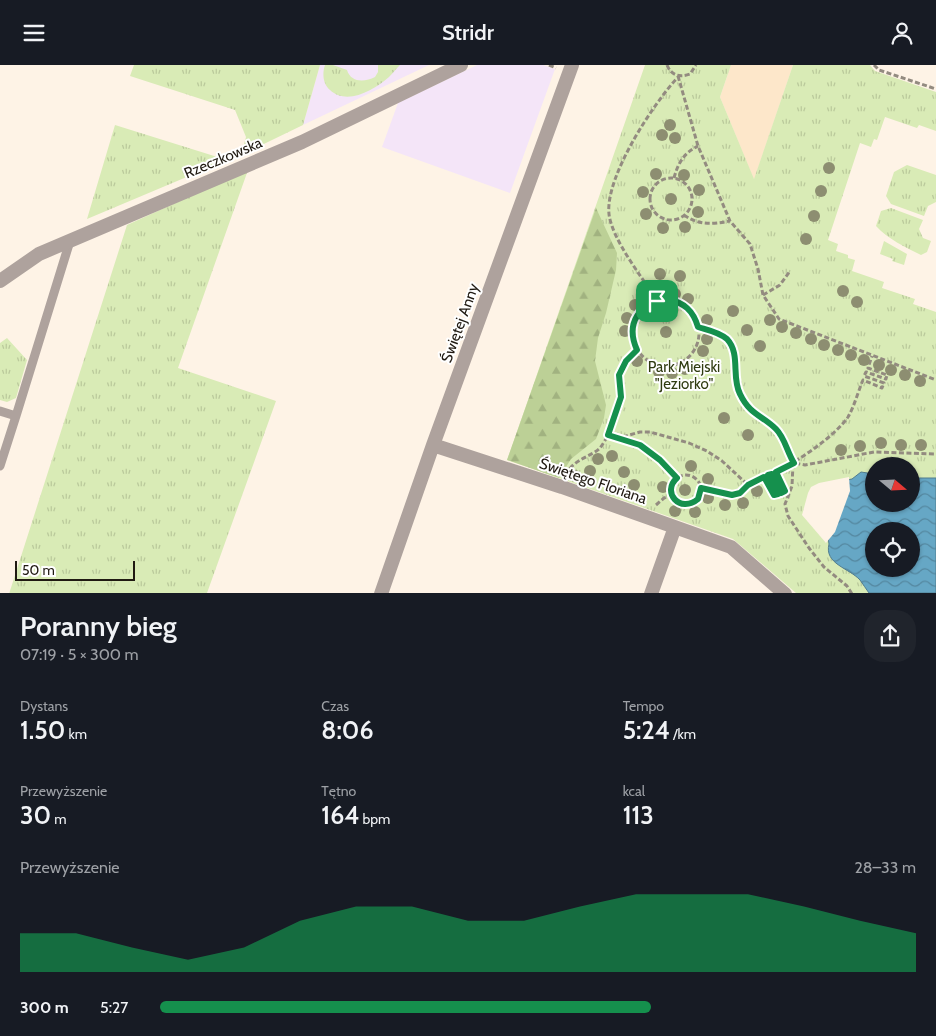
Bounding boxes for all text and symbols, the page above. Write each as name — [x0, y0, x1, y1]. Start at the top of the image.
icon: menu — [20, 19, 48, 47]
text: Stridr — [442, 19, 494, 46]
icon: person — [888, 19, 916, 47]
street label: Rzeczkowska — [181, 133, 265, 182]
street label: Świętej Anny — [436, 280, 483, 365]
pin — [636, 280, 678, 322]
icon: arrive — [643, 287, 671, 315]
park label: Park Miejski "Jeziorko" — [648, 358, 720, 393]
street label: Świętego Floriana — [537, 453, 650, 508]
north arrow — [865, 457, 920, 513]
map controls — [865, 457, 920, 577]
button: locate — [865, 522, 920, 577]
scale bar — [15, 558, 135, 582]
text: 50 m — [22, 561, 55, 579]
text: Poranny bieg — [20, 609, 177, 643]
button: share — [864, 610, 916, 662]
text: 07:19 · 5 × 300 m — [20, 645, 139, 664]
text: Dystans — [20, 697, 68, 715]
text: Czas — [321, 697, 349, 715]
text: Tempo — [623, 697, 664, 715]
text: 1.50 — [20, 715, 65, 745]
text: 8:06 — [321, 715, 374, 745]
text: 5:24 — [623, 715, 670, 745]
text: km — [65, 725, 87, 743]
text: /km — [670, 725, 696, 743]
text: Przewyższenie — [20, 782, 107, 800]
text: Tętno — [321, 782, 356, 800]
text: kcal — [623, 782, 645, 800]
text: 30 — [20, 800, 51, 830]
text: 164 — [321, 800, 359, 830]
text: 113 — [623, 800, 654, 830]
text: m — [51, 810, 67, 828]
text: bpm — [359, 810, 390, 828]
text: Przewyższenie — [20, 858, 120, 877]
text: 28–33 m — [854, 858, 916, 877]
text: 300 m — [20, 998, 69, 1017]
text: 5:27 — [100, 998, 128, 1017]

